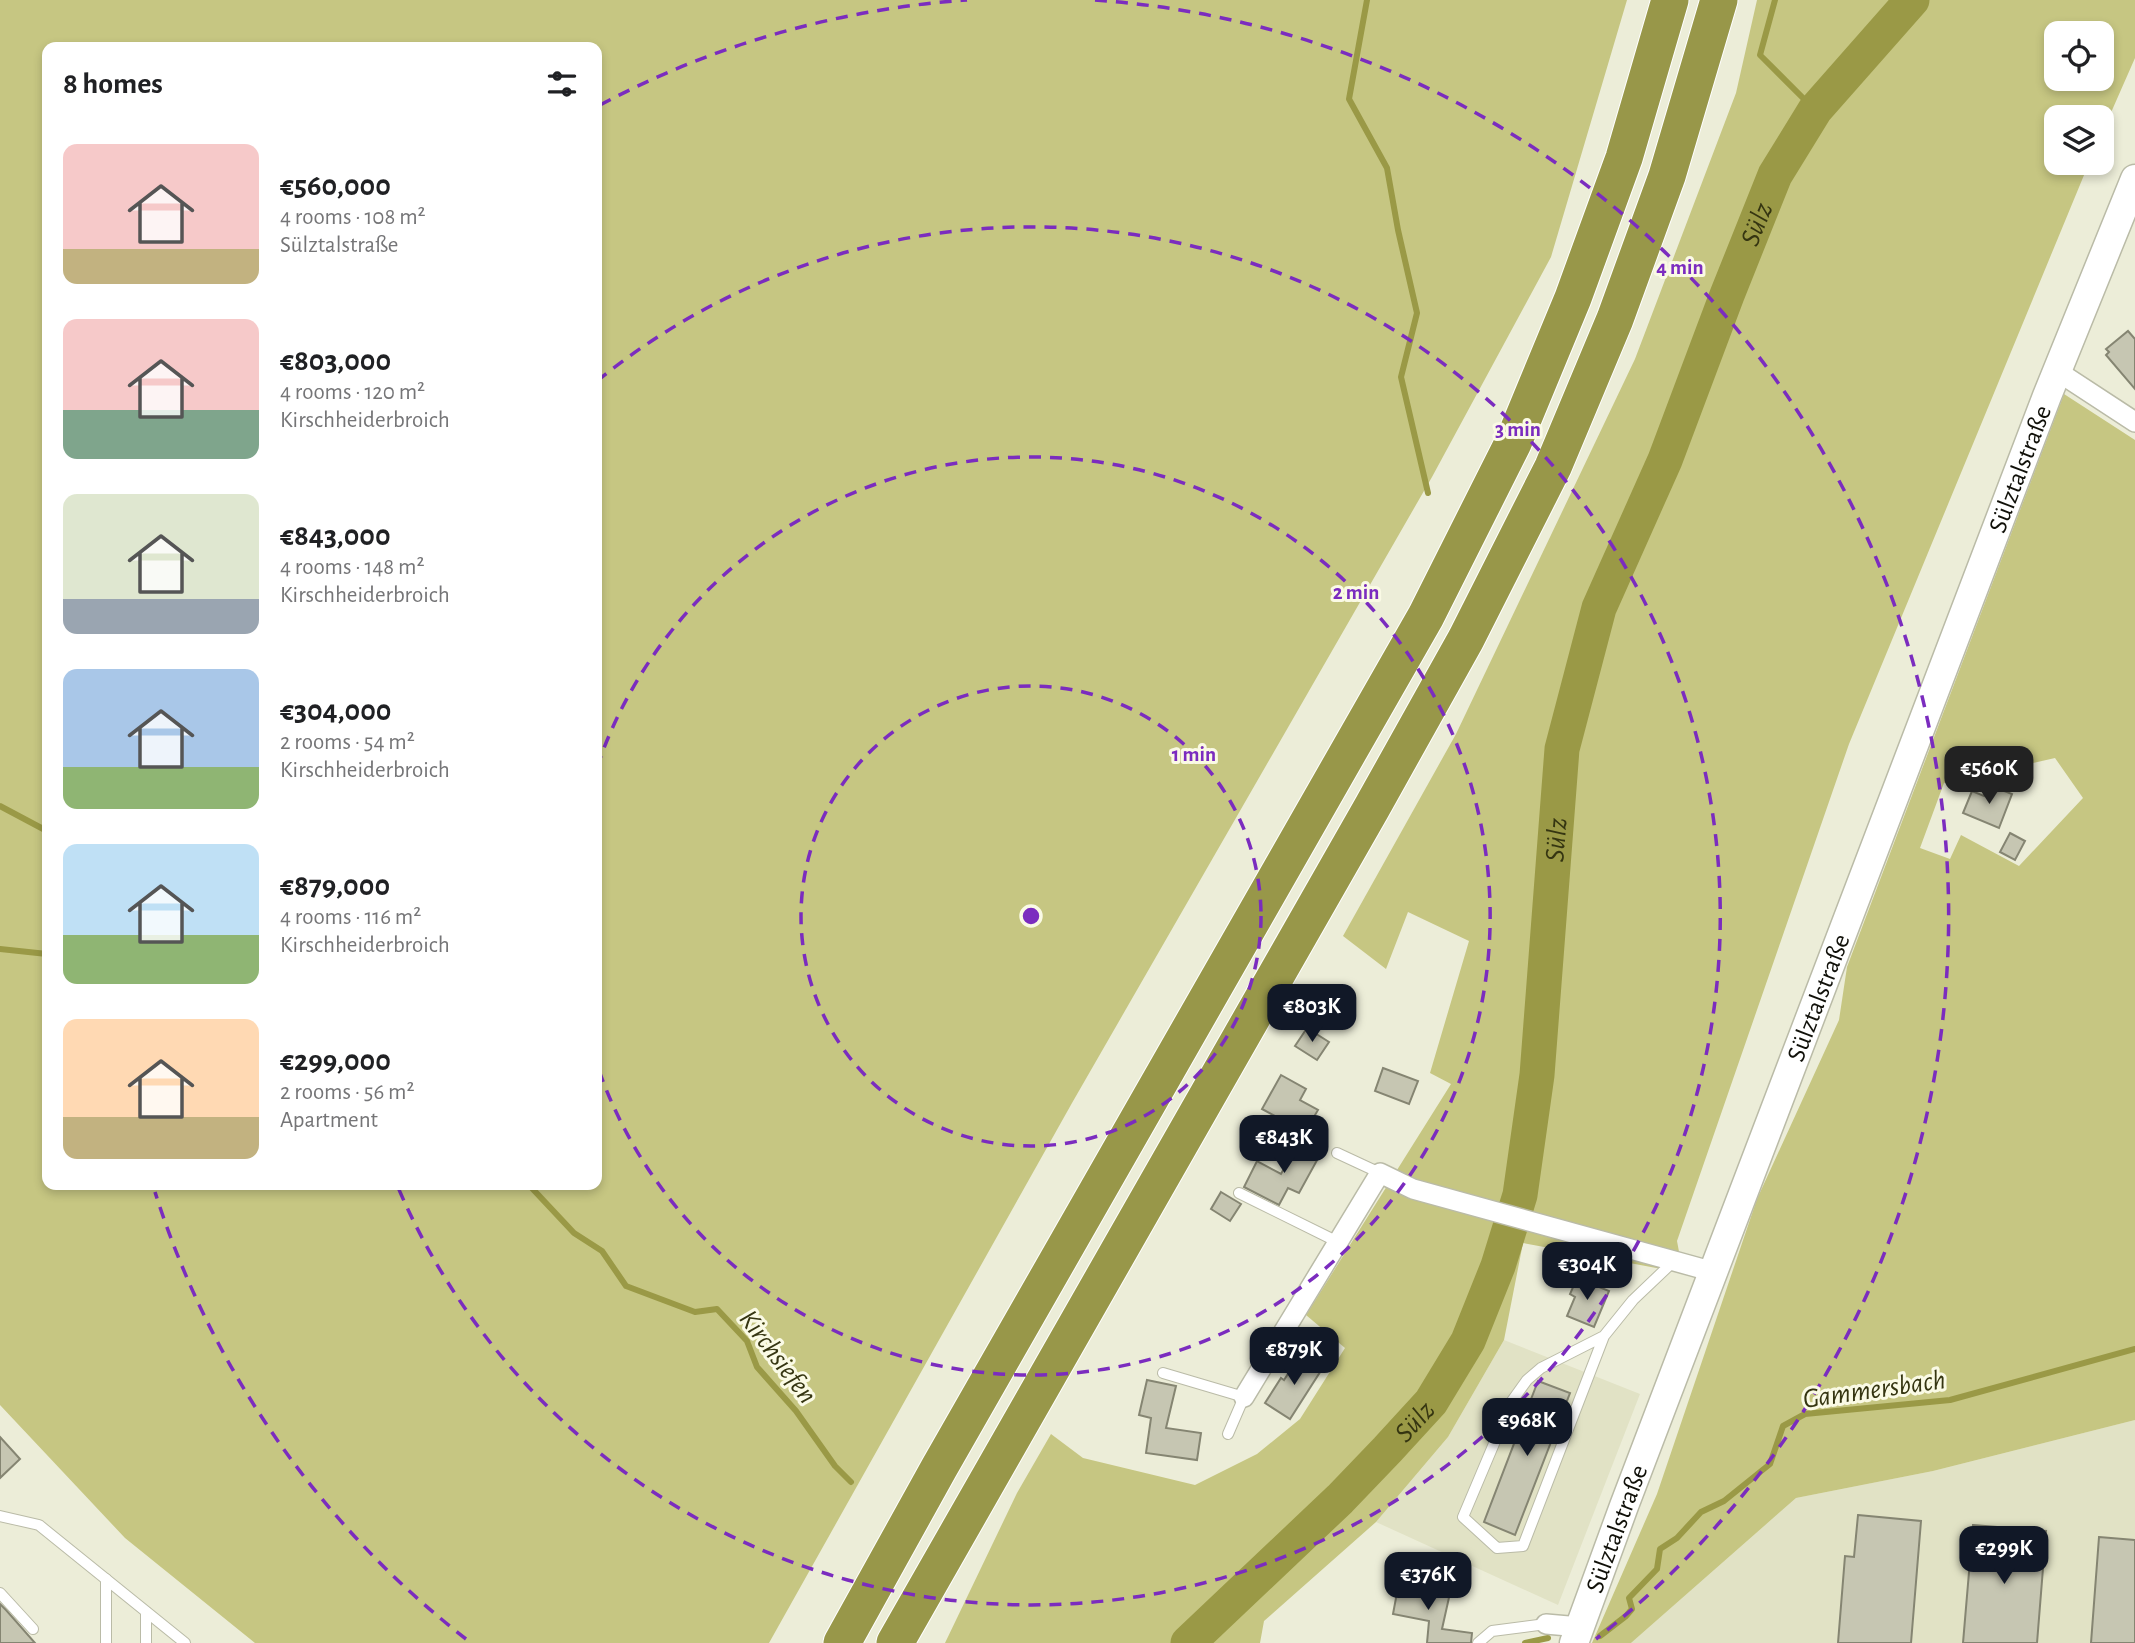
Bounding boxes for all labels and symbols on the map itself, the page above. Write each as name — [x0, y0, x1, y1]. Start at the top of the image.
water label: Sülz — [1736, 199, 1779, 250]
text: 4 min — [1656, 257, 1704, 278]
street label: Sülztalstraße — [1984, 402, 2056, 536]
text: 3 min — [1495, 419, 1541, 440]
text: 2 min — [1333, 582, 1379, 603]
text: 1 min — [1172, 744, 1216, 765]
pin: €560K — [1940, 746, 2038, 806]
water label: Sülz — [1541, 817, 1573, 863]
centre of rings — [1019, 904, 1043, 928]
street label: Sülztalstraße — [1783, 931, 1855, 1065]
pin: €803K — [1263, 984, 1361, 1044]
pin: €843K — [1235, 1116, 1333, 1175]
pin: €304K — [1538, 1242, 1636, 1302]
water label: Kirchsiefen — [733, 1305, 821, 1409]
pin: €879K — [1245, 1328, 1343, 1387]
water label: Gammersbach — [1801, 1366, 1947, 1414]
water label: Sülz — [1390, 1396, 1441, 1448]
pin: €968K — [1478, 1398, 1576, 1458]
street label: Sülztalstraße — [1582, 1461, 1652, 1596]
pin: €299K — [1955, 1526, 2053, 1586]
pin: €376K — [1379, 1552, 1477, 1612]

